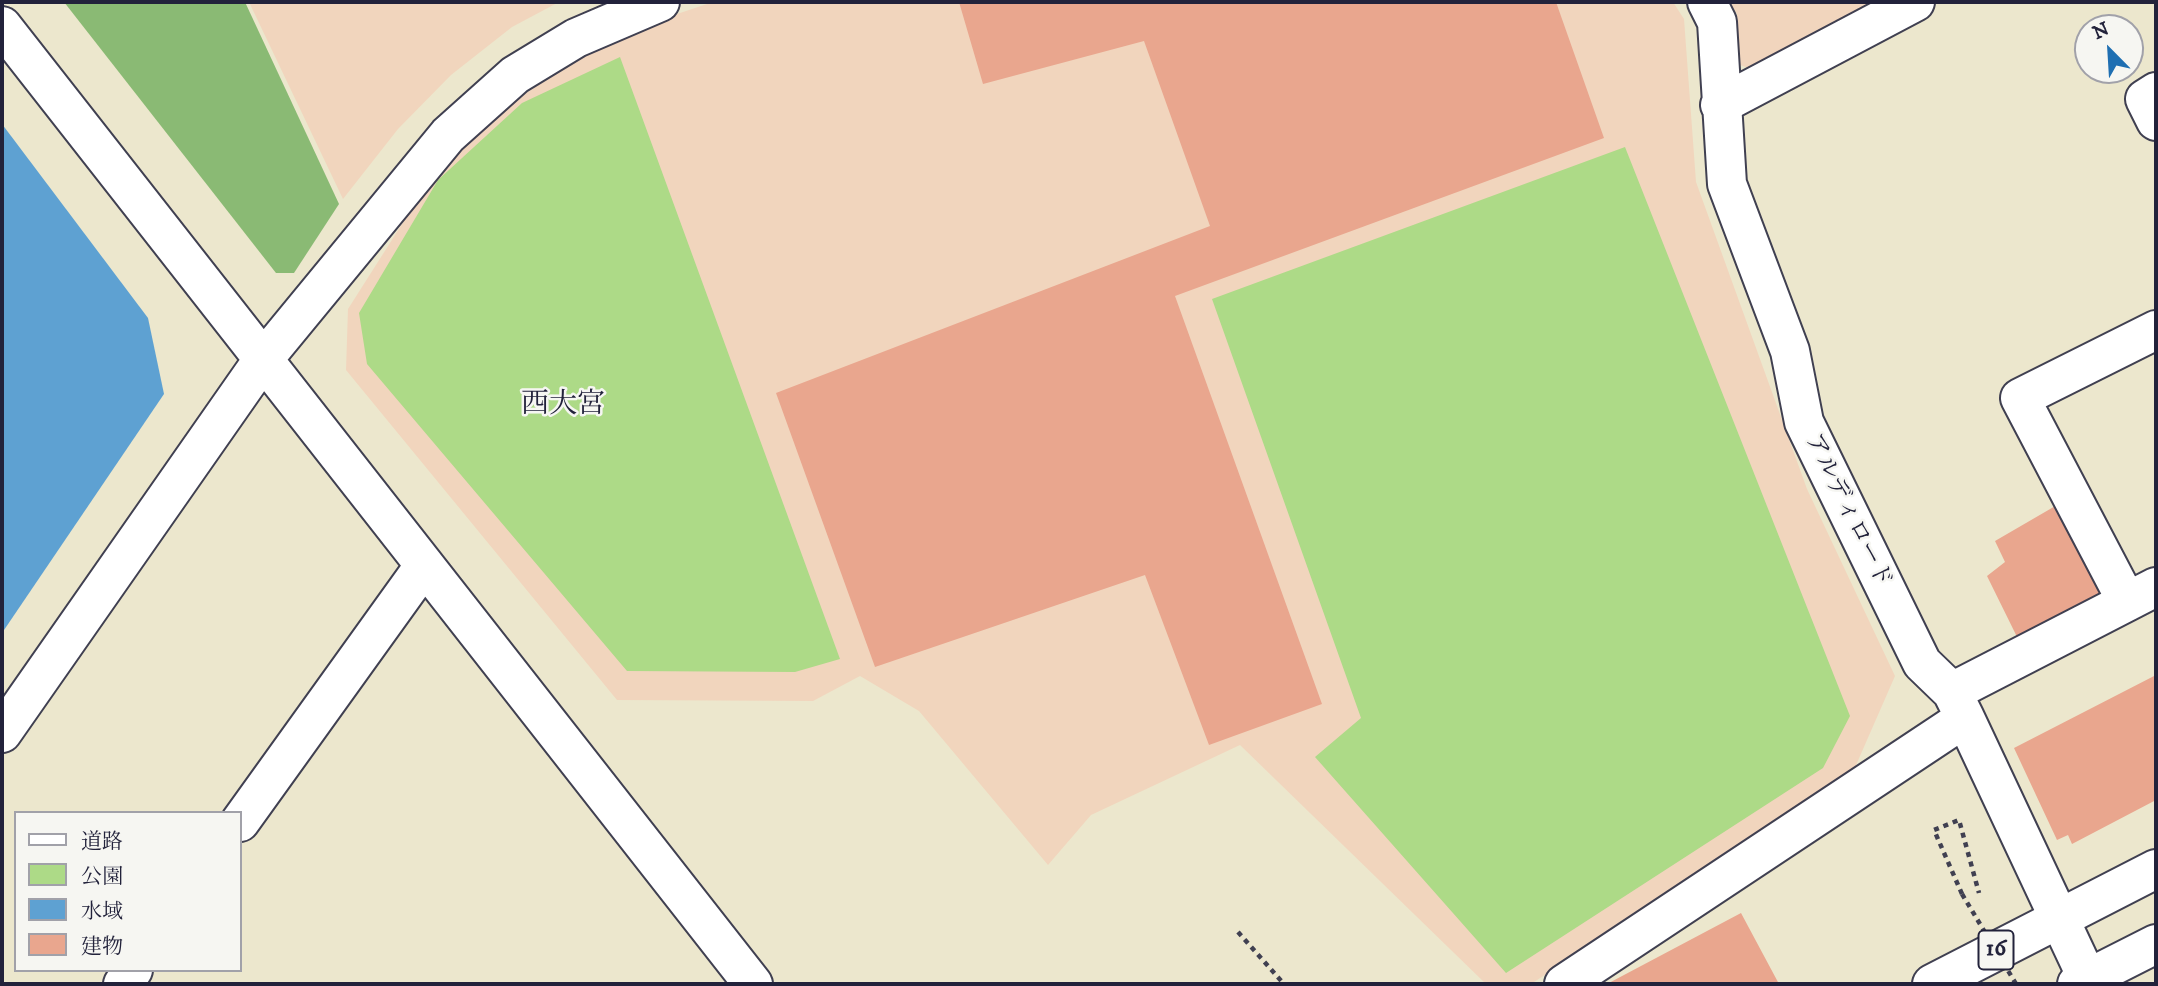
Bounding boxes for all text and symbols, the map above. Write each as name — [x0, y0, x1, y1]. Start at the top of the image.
north arrow — [2074, 14, 2144, 84]
text: N — [2089, 18, 2113, 45]
district label: 西大宮 — [521, 389, 605, 423]
street label: アルディロード — [1797, 429, 1897, 593]
legend — [14, 811, 242, 972]
text: 道路 — [81, 829, 123, 855]
text: 公園 — [81, 864, 123, 890]
text: 水域 — [81, 899, 123, 925]
road number: 16 — [1979, 931, 2014, 970]
text: 建物 — [81, 934, 123, 960]

